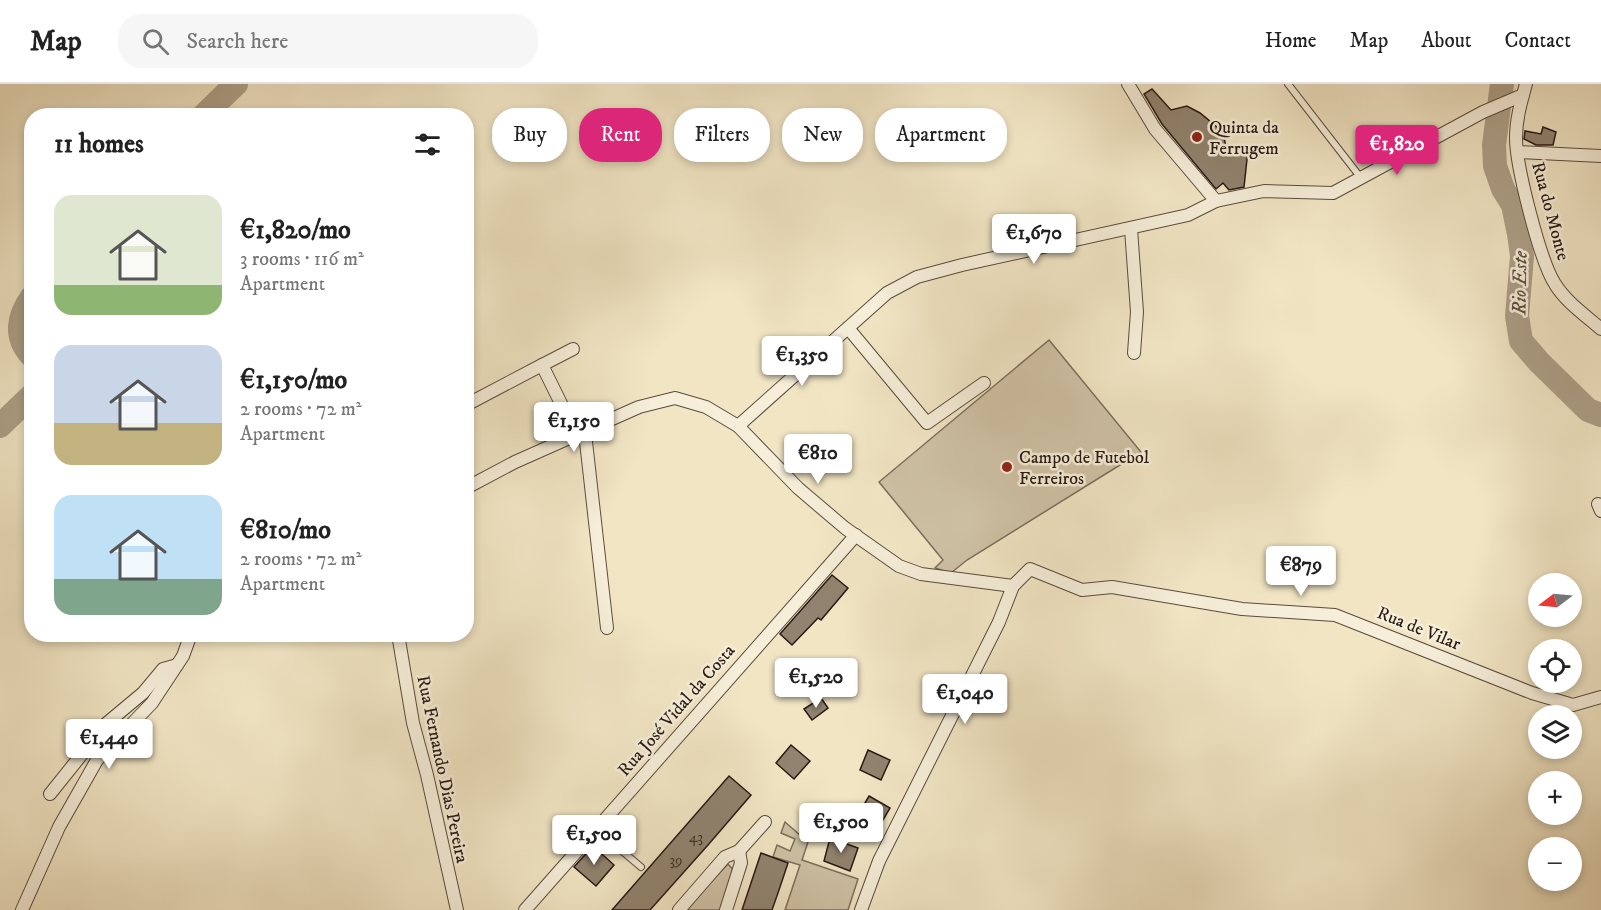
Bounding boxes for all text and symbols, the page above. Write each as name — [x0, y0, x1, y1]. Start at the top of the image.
search box — [118, 14, 538, 68]
text: Map — [30, 24, 82, 59]
icon: search — [139, 25, 172, 58]
text: Search here — [187, 28, 288, 55]
text: Home — [1265, 28, 1317, 54]
text: Map — [1350, 28, 1388, 54]
text: About — [1421, 28, 1472, 54]
text: Contact — [1505, 28, 1571, 54]
chip: Buy — [492, 108, 567, 162]
chip: Rent — [579, 108, 662, 162]
chip: Filters — [674, 108, 770, 162]
chip: New — [782, 108, 863, 162]
chip: Apartment — [875, 108, 1007, 162]
place label: Quinta da Ferrugem — [1209, 117, 1279, 160]
pin: €1,820 — [1348, 125, 1446, 176]
text: 11 homes — [54, 128, 144, 161]
icon: filters — [411, 128, 444, 161]
marker: Quinta da Ferrugem — [1190, 130, 1204, 144]
text: €1,820 — [1369, 132, 1425, 157]
street label: Rua do Monte — [1526, 160, 1574, 263]
text: €1,820/mo — [240, 214, 351, 247]
pin: €1,670 — [985, 214, 1083, 265]
icon: home — [102, 219, 174, 291]
text: €1,670 — [1006, 221, 1062, 246]
text: 3 rooms · 116 m² — [240, 247, 364, 272]
water label: Rio Este — [1507, 250, 1534, 316]
text: Apartment — [240, 272, 325, 297]
pin: €1,350 — [753, 336, 851, 387]
text: €1,350 — [776, 343, 828, 368]
text: €1,150/mo — [240, 364, 347, 397]
icon: home — [102, 369, 174, 441]
text: 2 rooms · 72 m² — [240, 397, 362, 422]
pin: €1,150 — [525, 402, 623, 453]
text: €1,150 — [548, 409, 600, 434]
text: Apartment — [240, 422, 325, 447]
pin: €810 — [782, 434, 854, 485]
text: €810 — [798, 441, 838, 466]
place label: Campo de Futebol Ferreiros — [1019, 447, 1150, 490]
marker: Campo de Futebol Ferreiros — [1000, 460, 1014, 474]
text: €810/mo — [240, 514, 331, 547]
icon: home — [102, 519, 174, 591]
pin: €879 — [1265, 546, 1337, 597]
text: 2 rooms · 72 m² — [240, 547, 362, 572]
text: €879 — [1280, 553, 1322, 578]
text: Apartment — [240, 572, 325, 597]
north arrow — [1528, 573, 1582, 627]
map controls — [1528, 573, 1582, 891]
street label: Rua de Vilar — [1374, 602, 1464, 656]
button: locate — [1528, 639, 1582, 693]
street label: Rua José Vidal da Costa — [614, 640, 740, 781]
pin: €1,520 — [767, 658, 865, 709]
text: €1,520 — [789, 665, 843, 690]
street label: Rua Fernando Dias Pereira — [411, 673, 473, 865]
pin: €1,040 — [916, 674, 1014, 725]
text: €1,040 — [936, 681, 994, 706]
button: layers — [1528, 705, 1582, 759]
pin: €1,440 — [60, 719, 158, 770]
text: €1,440 — [80, 726, 138, 751]
button: + — [1528, 771, 1582, 825]
pin: €1,500 — [792, 803, 890, 854]
text: €1,500 — [813, 810, 869, 835]
pin: €1,500 — [545, 815, 643, 866]
text: €1,500 — [566, 822, 622, 847]
house number: 43 — [689, 828, 703, 847]
button: − — [1528, 837, 1582, 891]
house number: 39 — [669, 851, 683, 870]

